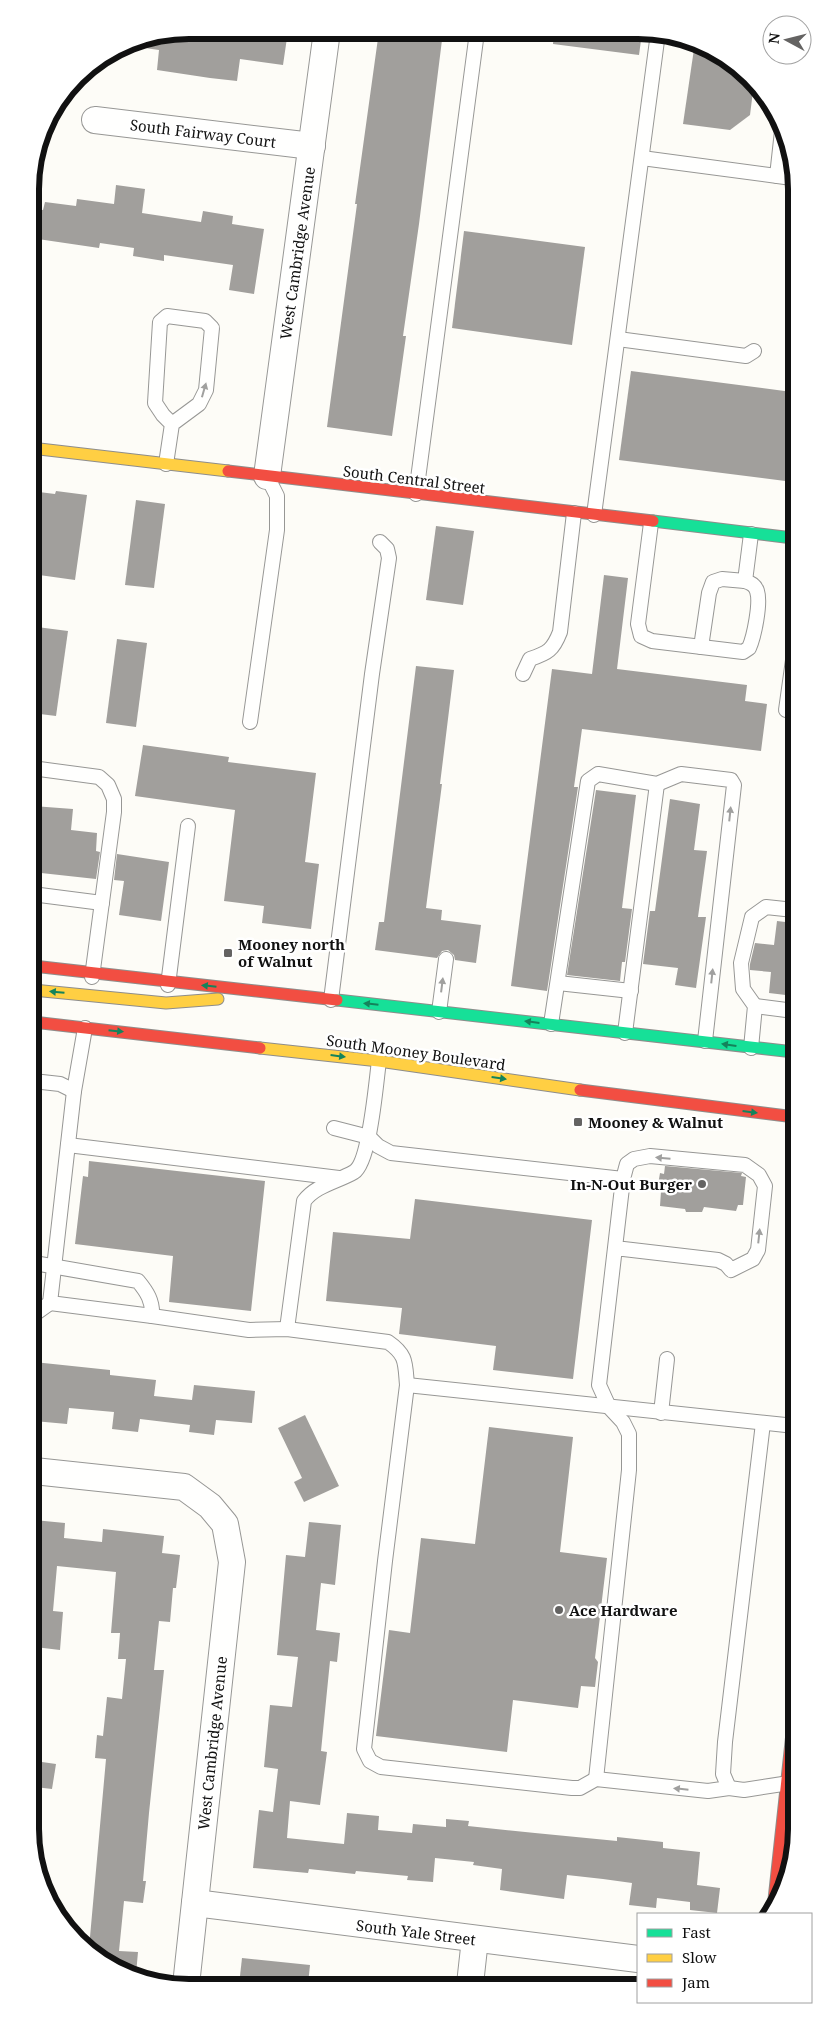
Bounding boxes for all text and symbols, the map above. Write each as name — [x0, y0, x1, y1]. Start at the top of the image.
north arrow — [762, 15, 812, 65]
text: N — [763, 32, 784, 45]
street label: South Fairway Court — [129, 114, 277, 152]
street label: West Cambridge Avenue — [275, 165, 319, 341]
one-way arrow — [201, 383, 209, 398]
street label: South Central Street — [342, 460, 486, 498]
one-way arrow — [726, 806, 734, 822]
place label: Mooney north of Walnut — [238, 934, 345, 971]
marker: Mooney north of Walnut — [222, 947, 234, 959]
one-way arrow — [708, 967, 716, 983]
one-way arrow — [438, 977, 446, 993]
one-way arrow — [201, 982, 217, 990]
one-way arrow — [49, 988, 65, 996]
one-way arrow — [363, 1000, 379, 1008]
one-way arrow — [524, 1018, 540, 1026]
one-way arrow — [108, 1027, 124, 1035]
street label: South Mooney Boulevard — [325, 1030, 507, 1074]
one-way arrow — [720, 1041, 736, 1049]
one-way arrow — [330, 1052, 346, 1060]
one-way arrow — [491, 1074, 507, 1082]
one-way arrow — [743, 1108, 759, 1116]
place label: Mooney & Walnut — [588, 1112, 723, 1132]
marker: Mooney & Walnut — [572, 1116, 584, 1128]
one-way arrow — [655, 1153, 671, 1161]
place label: In-N-Out Burger — [570, 1174, 692, 1194]
marker: In-N-Out Burger — [696, 1178, 708, 1190]
one-way arrow — [755, 1228, 763, 1244]
place label: Ace Hardware — [569, 1600, 678, 1620]
marker: Ace Hardware — [553, 1604, 565, 1616]
street label: West Cambridge Avenue — [193, 1655, 231, 1831]
one-way arrow — [672, 1784, 688, 1792]
legend — [637, 1913, 812, 2003]
street label: South Yale Street — [355, 1915, 477, 1949]
text: Fast — [682, 1922, 711, 1942]
text: Slow — [682, 1947, 716, 1967]
text: Jam — [681, 1972, 710, 1992]

